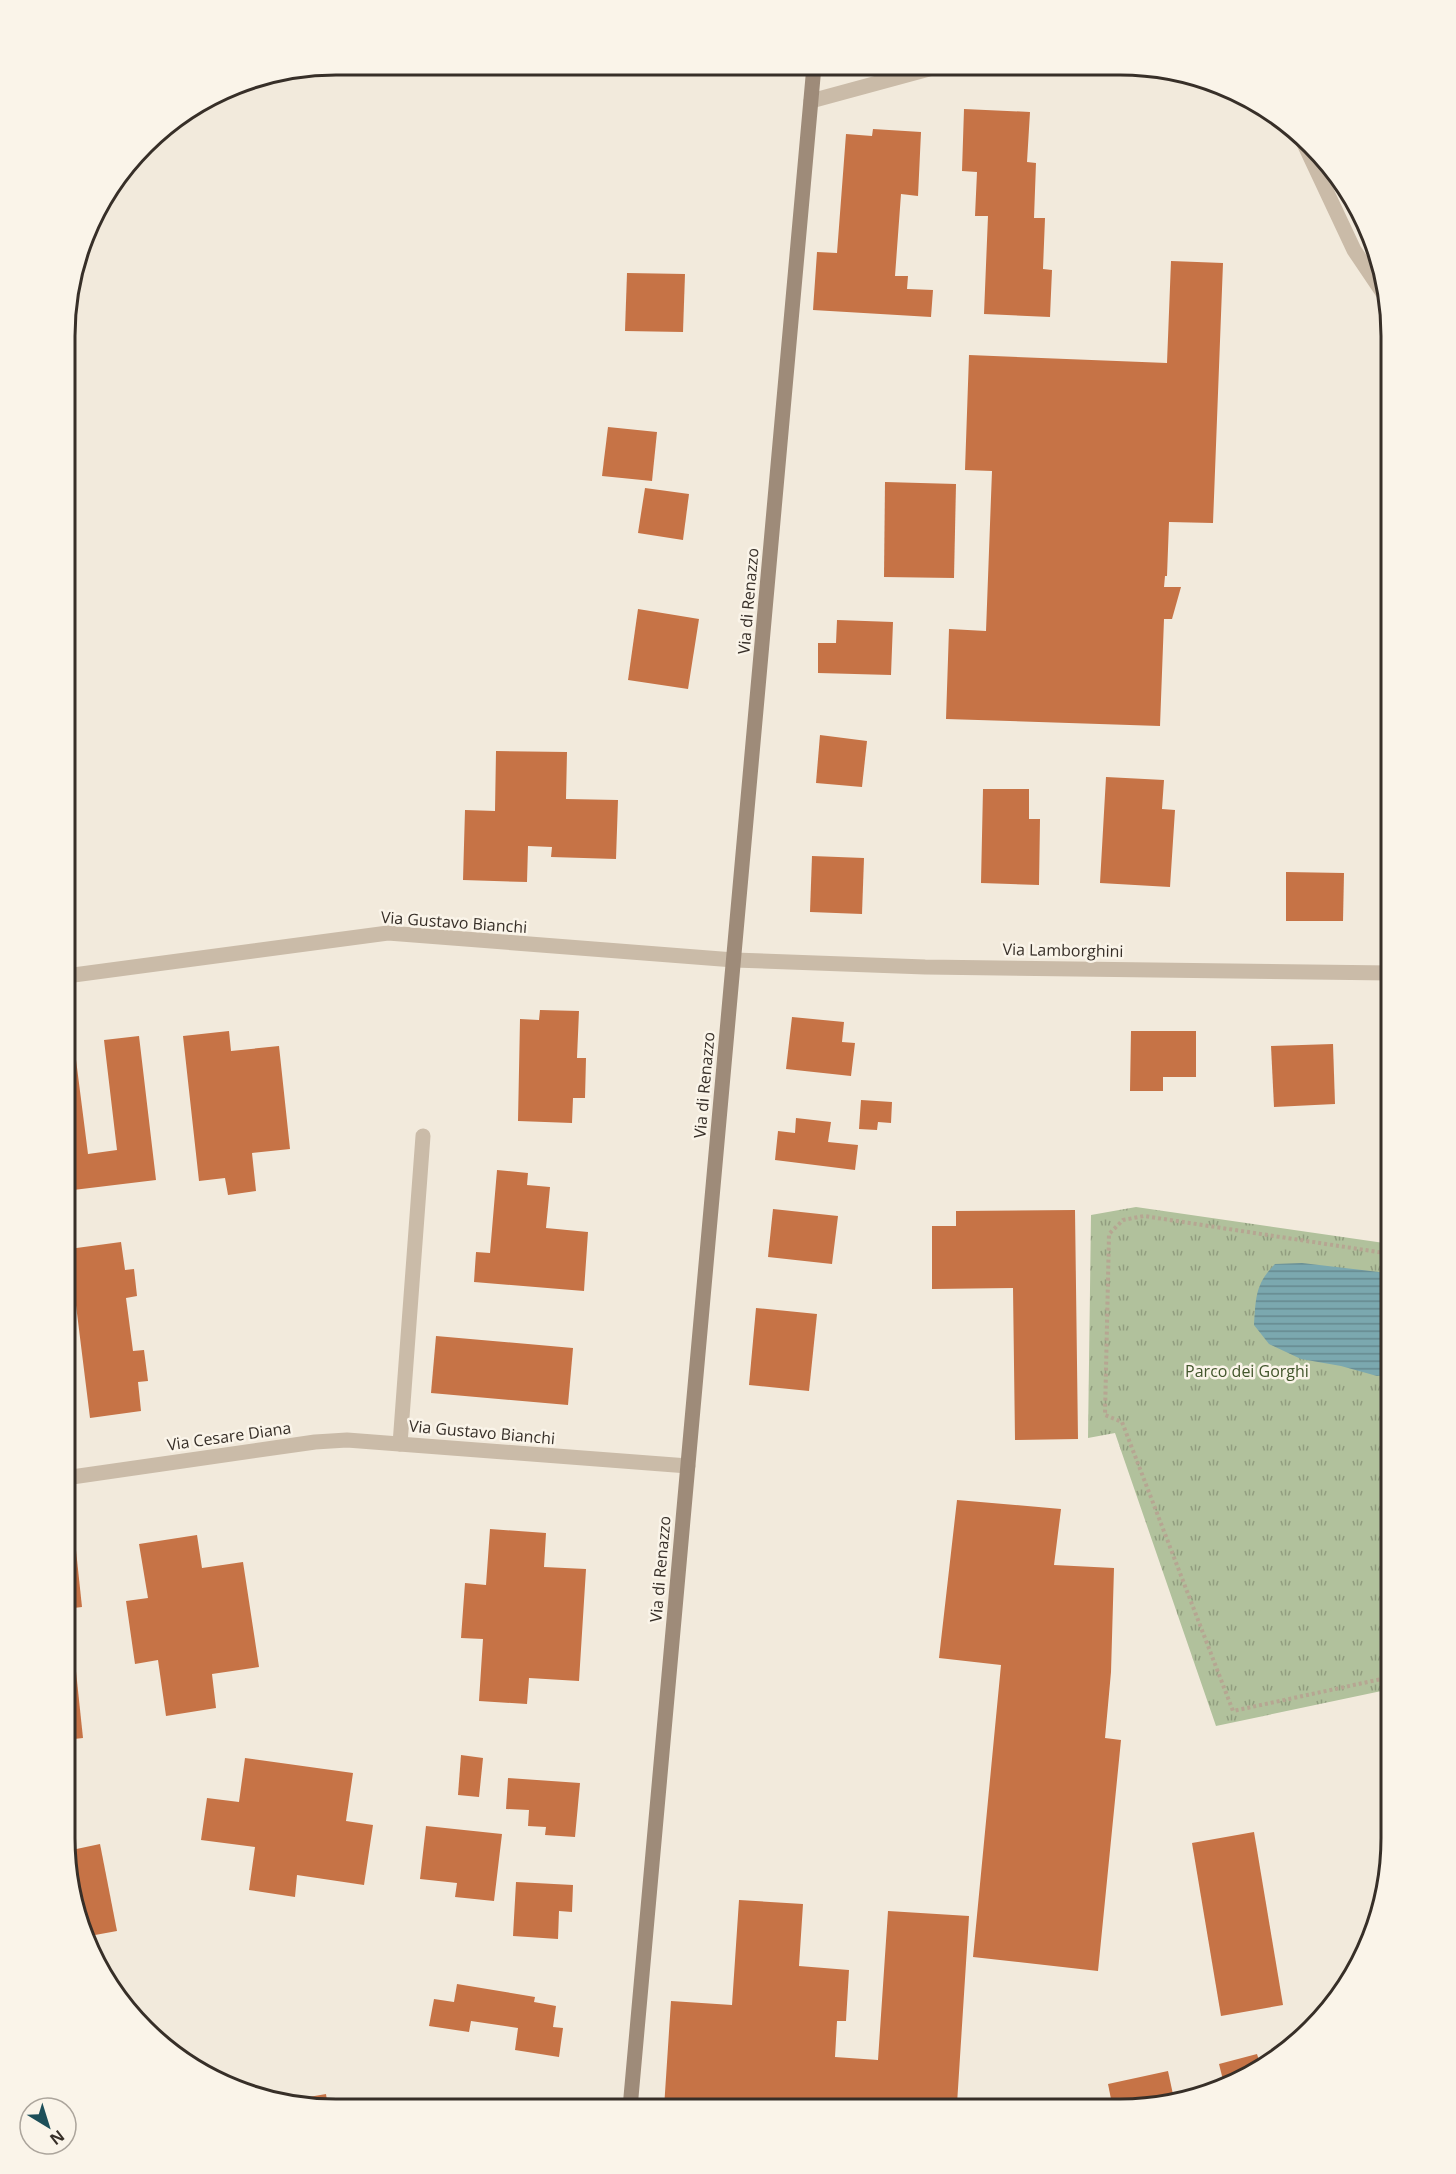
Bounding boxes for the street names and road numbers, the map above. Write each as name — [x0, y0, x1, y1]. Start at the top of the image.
street label: Via di Renazzo — [732, 547, 764, 655]
street label: Via Gustavo Bianchi — [380, 906, 528, 938]
street label: Via Lamborghini — [1002, 938, 1124, 962]
street label: Via di Renazzo — [688, 1031, 720, 1139]
street label: Via Gustavo Bianchi — [408, 1415, 556, 1449]
street label: Via Cesare Diana — [166, 1416, 292, 1456]
street label: Via di Renazzo — [644, 1515, 676, 1623]

